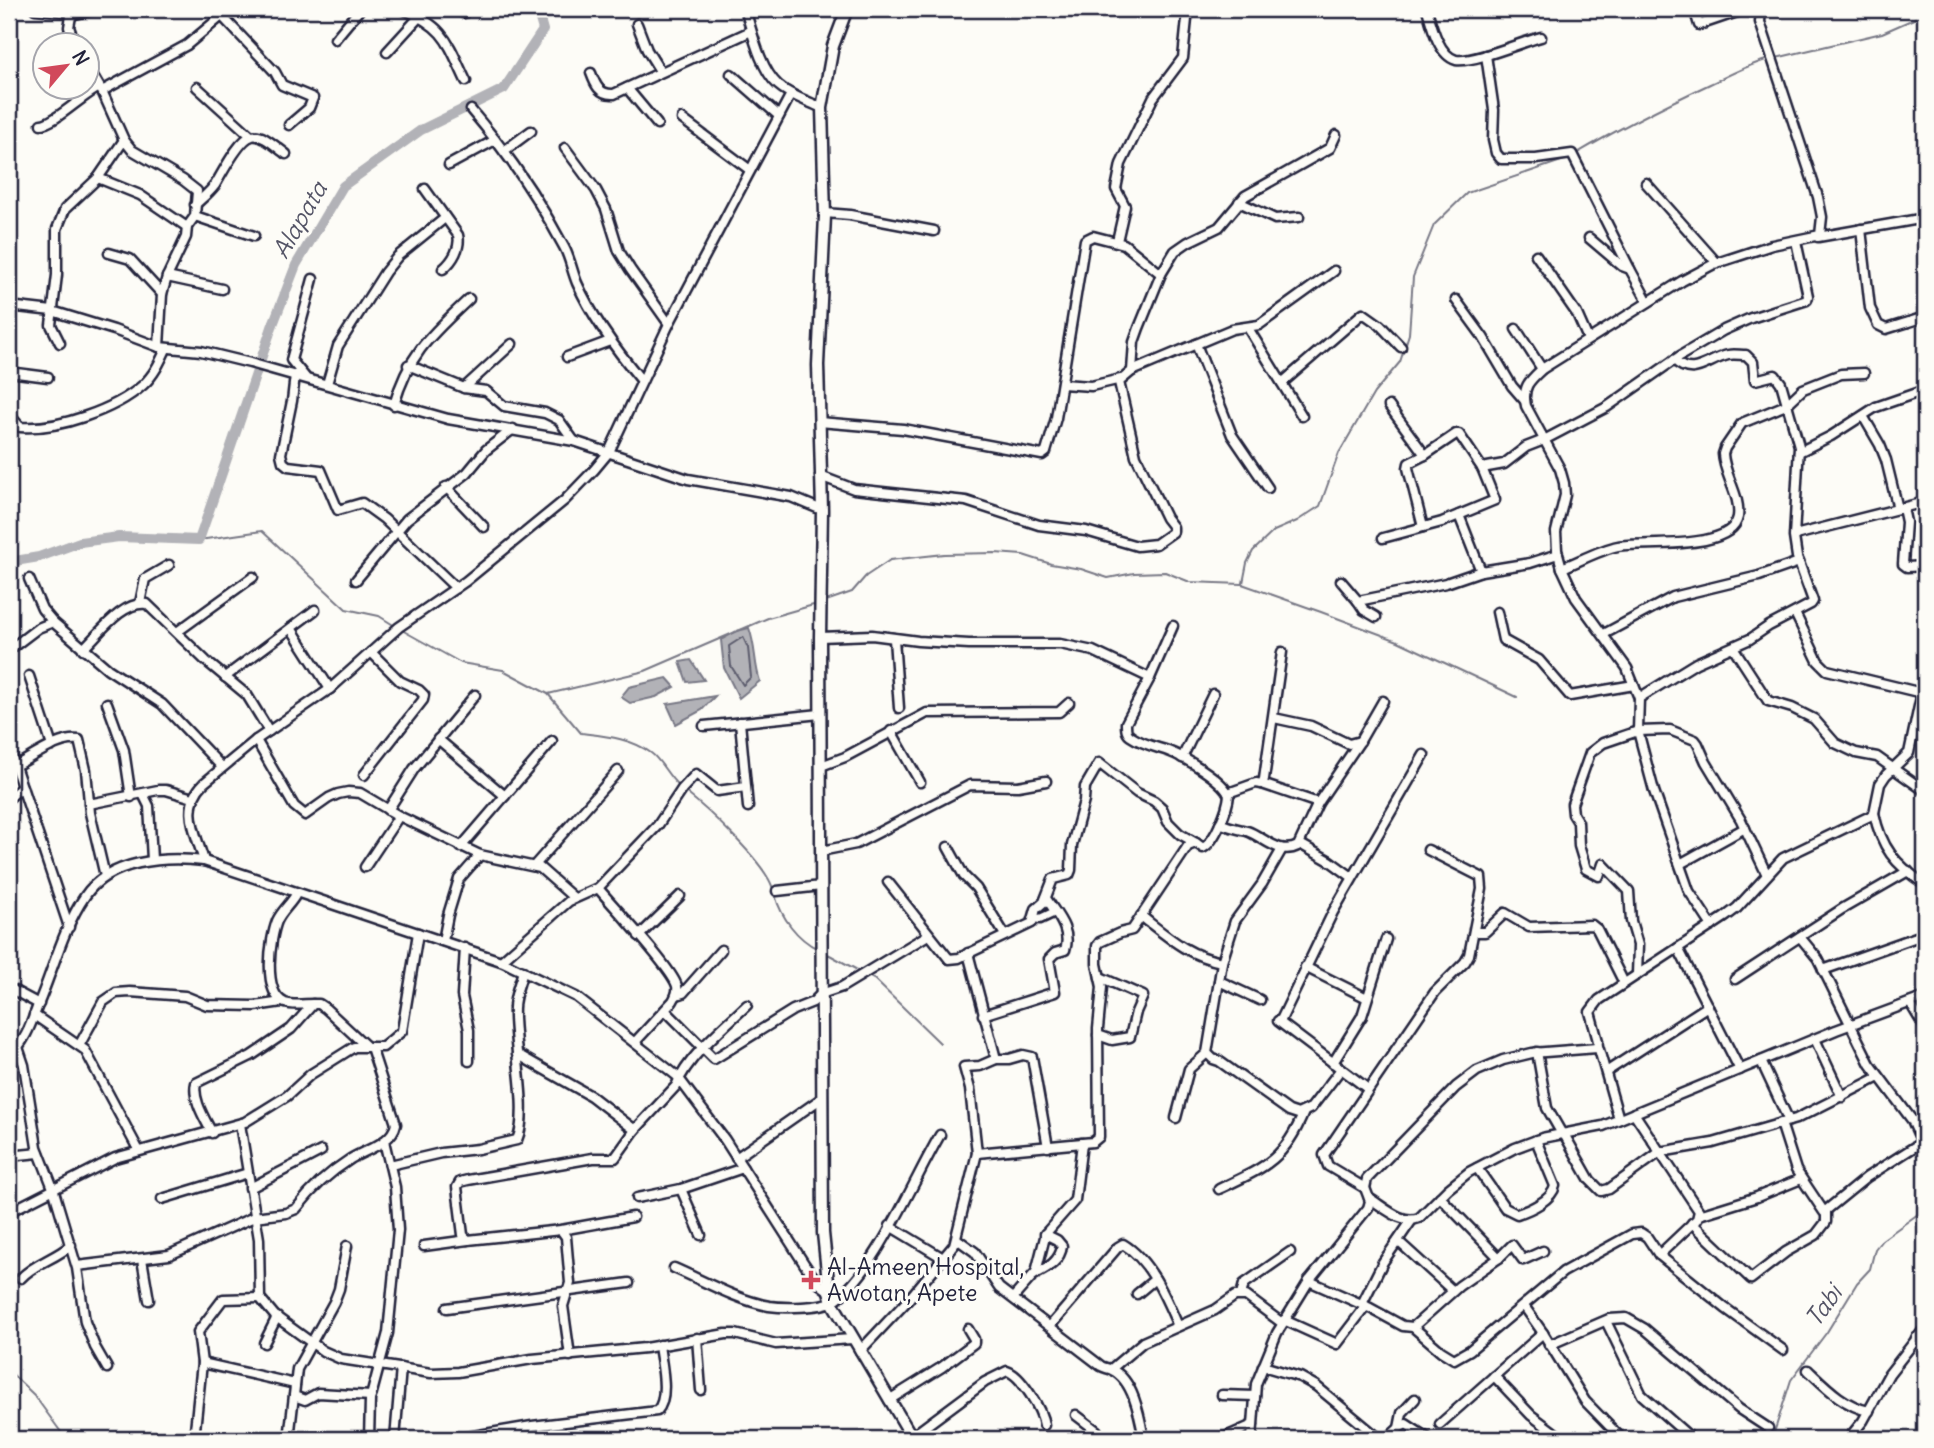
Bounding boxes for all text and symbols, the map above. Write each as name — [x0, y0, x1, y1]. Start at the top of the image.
north arrow — [32, 32, 102, 102]
text: N — [67, 46, 95, 69]
water label: Alapata — [265, 175, 334, 263]
place label: Al-Ameen Hospital, Awotan, Apete — [827, 1252, 1024, 1307]
marker: Al-Ameen Hospital, Awotan, Apete — [801, 1270, 821, 1290]
water label: Tabi — [1798, 1277, 1850, 1332]

